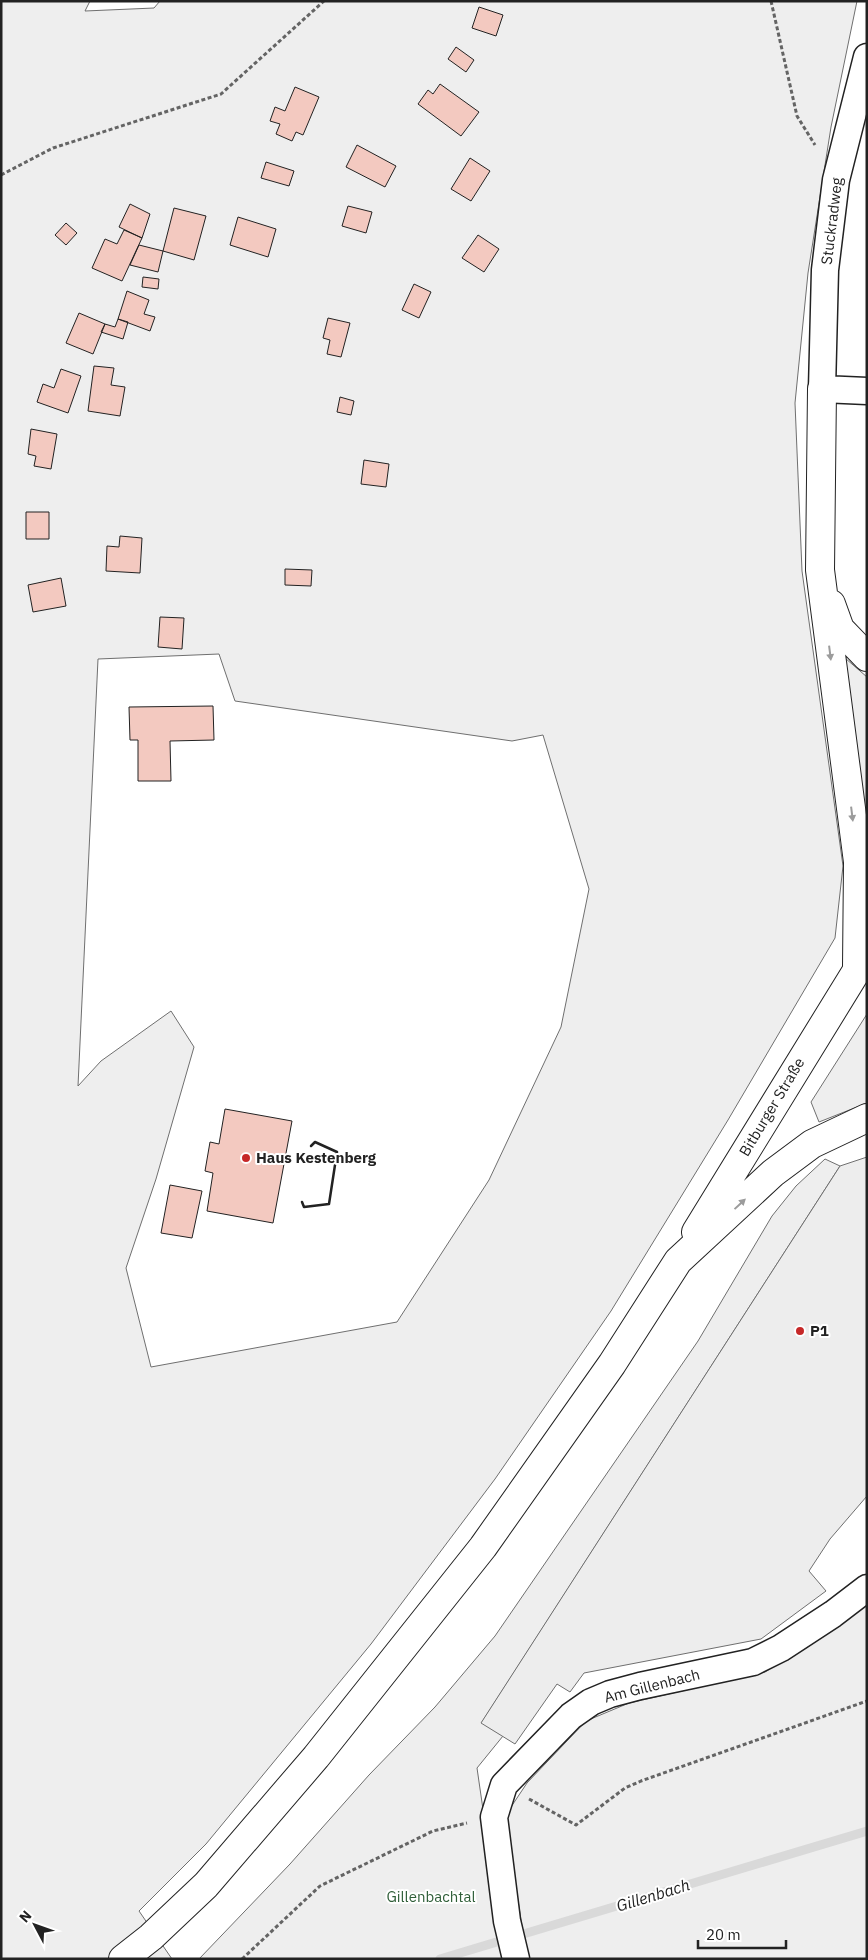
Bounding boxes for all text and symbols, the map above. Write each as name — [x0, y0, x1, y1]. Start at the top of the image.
street label: Stuckradweg — [817, 176, 846, 266]
one-way arrow — [827, 645, 835, 661]
one-way arrow — [848, 806, 856, 822]
street label: Bitburger Straße — [735, 1054, 808, 1159]
place label: Haus Kestenberg — [256, 1148, 377, 1167]
marker: Haus Kestenberg — [240, 1152, 252, 1164]
one-way arrow — [733, 1198, 745, 1210]
place label: P1 — [810, 1321, 829, 1340]
marker: P1 — [794, 1325, 806, 1337]
street label: Am Gillenbach — [602, 1664, 702, 1707]
water label: Gillenbach — [614, 1874, 692, 1916]
park label: Gillenbachtal — [386, 1887, 476, 1906]
north arrow — [10, 1900, 60, 1950]
text: N — [15, 1907, 35, 1926]
scale bar — [698, 1918, 786, 1950]
text: 20 m — [706, 1925, 741, 1944]

